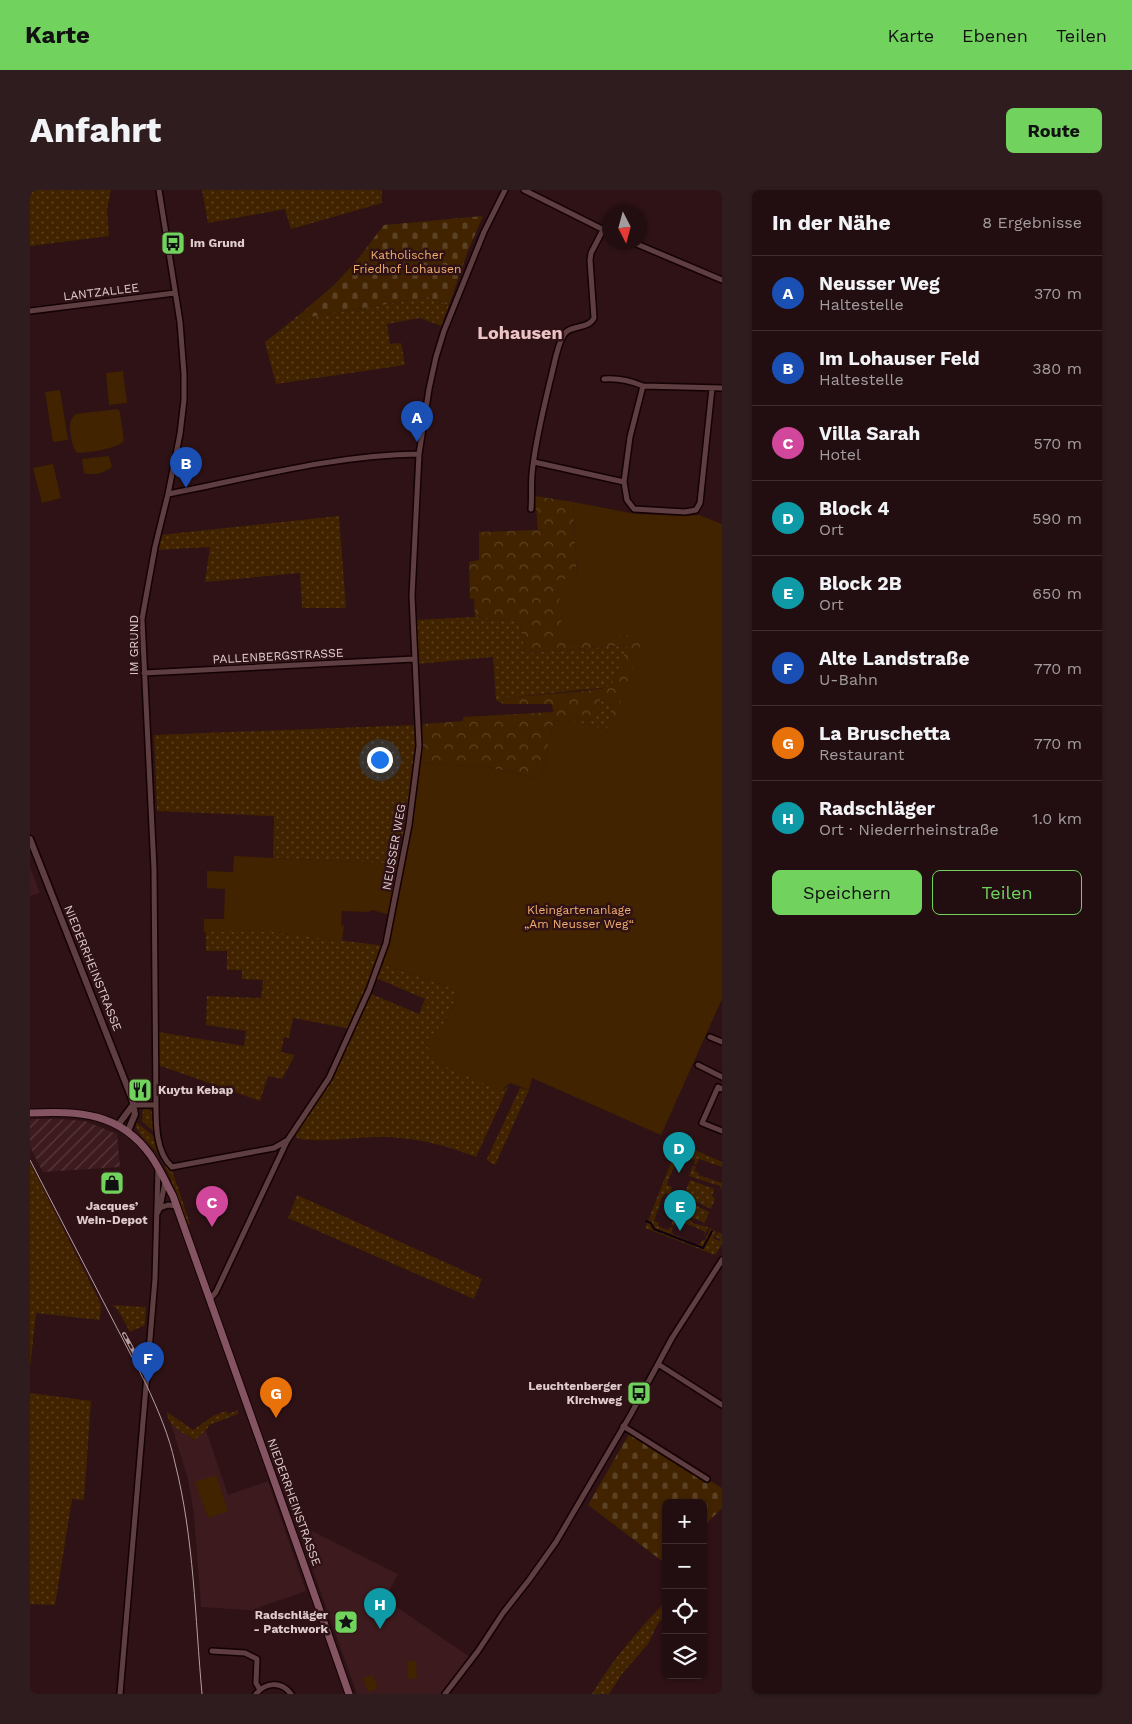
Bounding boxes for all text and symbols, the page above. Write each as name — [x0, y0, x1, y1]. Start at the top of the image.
text: Karte — [25, 21, 90, 49]
text: Karte — [888, 25, 934, 46]
text: Ebenen — [962, 25, 1028, 46]
text: Teilen — [1056, 25, 1107, 46]
button: Route — [1006, 108, 1102, 153]
text: Anfahrt — [30, 109, 161, 151]
north arrow — [602, 205, 647, 250]
text: In der Nähe — [772, 210, 891, 235]
text: 8 Ergebnisse — [982, 213, 1082, 232]
bus stop icon: Im Grund — [160, 230, 186, 256]
place label: Im Grund — [190, 236, 245, 250]
park label: Katholischer Friedhof Lohausen — [353, 248, 461, 276]
text: Neusser Weg — [819, 272, 940, 295]
street label: LANTZALLEE — [62, 280, 140, 304]
text: A — [783, 284, 793, 303]
text: 370 m — [1034, 284, 1082, 303]
text: Haltestelle — [819, 295, 904, 314]
district label: Lohausen — [477, 322, 563, 343]
text: Im Lohauser Feld — [819, 347, 980, 370]
text: B — [783, 359, 793, 378]
text: 380 m — [1032, 359, 1082, 378]
text: Haltestelle — [819, 370, 904, 389]
pin: A — [401, 401, 433, 442]
text: Villa Sarah — [819, 422, 920, 445]
text: C — [783, 434, 793, 453]
text: 570 m — [1033, 434, 1082, 453]
text: Hotel — [819, 445, 861, 464]
pin: B — [170, 447, 202, 488]
text: Block 4 — [819, 497, 890, 520]
text: D — [782, 509, 794, 528]
text: 590 m — [1032, 509, 1082, 528]
text: Ort — [819, 520, 844, 539]
text: Block 2B — [819, 572, 902, 595]
text: E — [783, 584, 793, 603]
text: 650 m — [1032, 584, 1082, 603]
text: Ort — [819, 595, 844, 614]
street label: IM GRUND — [127, 615, 141, 675]
street label: PALLENBERGSTRASSE — [212, 646, 344, 666]
text: Alte Landstraße — [819, 647, 969, 670]
text: F — [783, 659, 793, 678]
text: 770 m — [1034, 659, 1082, 678]
text: U-Bahn — [819, 670, 878, 689]
text: La Bruschetta — [819, 722, 950, 745]
text: G — [782, 734, 794, 753]
text: 770 m — [1034, 734, 1082, 753]
text: Restaurant — [819, 745, 905, 764]
your location — [367, 747, 393, 773]
text: Radschläger — [819, 797, 935, 820]
street label: NEUSSER WEG — [380, 803, 408, 891]
text: H — [782, 809, 794, 828]
text: 1.0 km — [1032, 809, 1082, 828]
text: Ort · Niederrheinstraße — [819, 820, 999, 839]
button: Speichern — [772, 870, 922, 915]
button: Teilen — [932, 870, 1082, 915]
street label: NIEDERRHEINSTRASSE — [61, 903, 125, 1033]
park label: Kleingartenanlage „Am Neusser Weg“ — [524, 903, 634, 931]
restaurant icon: Kuytu Kebap — [127, 1077, 153, 1103]
place label: Kuytu Kebap — [158, 1083, 234, 1097]
pin: D — [663, 1132, 695, 1173]
shop icon: Jacques’ Wein-Depot — [99, 1170, 125, 1196]
pin: C — [196, 1186, 228, 1227]
pin: E — [664, 1190, 696, 1231]
place label: Jacques’ Wein-Depot — [76, 1199, 148, 1227]
pin: F — [132, 1342, 164, 1383]
pin: G — [260, 1377, 292, 1418]
place label: Leuchtenberger Kirchweg — [528, 1379, 623, 1407]
bus stop icon: Leuchtenberger Kirchweg — [626, 1380, 652, 1406]
street label: NIEDERRHEINSTRASSE — [264, 1436, 324, 1568]
map controls — [662, 1499, 707, 1679]
button: + — [662, 1499, 707, 1544]
button: − — [662, 1544, 707, 1589]
pin: H — [364, 1588, 396, 1629]
button: locate — [662, 1589, 707, 1634]
place label: Radschläger - Patchwork — [254, 1608, 329, 1636]
place icon: Radschläger - Patchwork — [333, 1609, 359, 1635]
button: layers — [662, 1634, 707, 1679]

